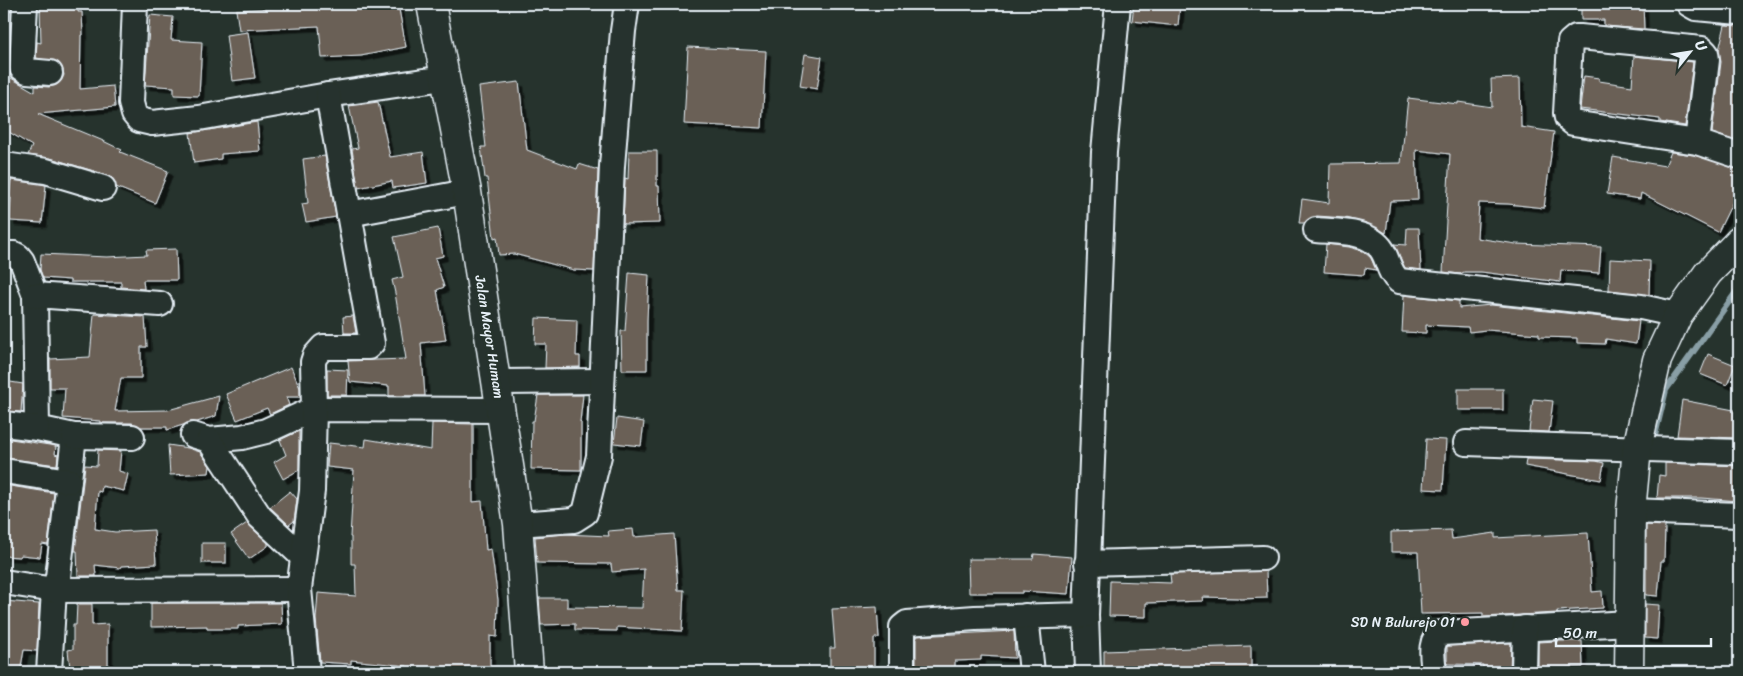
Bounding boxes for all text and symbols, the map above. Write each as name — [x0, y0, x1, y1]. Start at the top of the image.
north arrow — [1666, 28, 1716, 78]
text: U — [1688, 35, 1714, 57]
street label: Jalan Mayor Humam — [467, 273, 512, 401]
place label: SD N Bulurejo 01 — [1351, 610, 1455, 635]
marker: SD N Bulurejo 01 — [1459, 616, 1471, 628]
scale bar — [1556, 616, 1710, 648]
text: 50 m — [1563, 620, 1598, 646]

